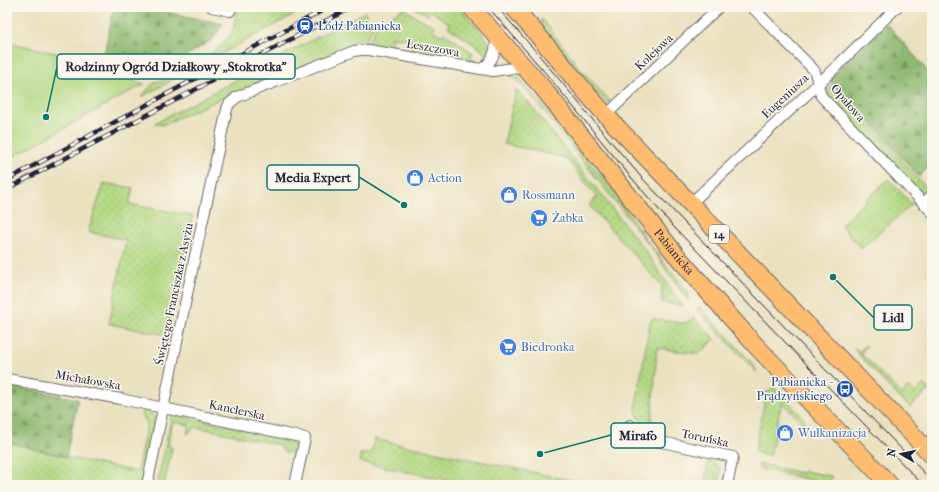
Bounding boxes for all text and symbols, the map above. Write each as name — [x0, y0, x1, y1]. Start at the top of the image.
station icon: Łódź Pabianicka — [295, 16, 315, 36]
place label: Łódź Pabianicka — [318, 19, 402, 33]
street label: Kolejowa — [632, 31, 676, 73]
street label: Leszczowa — [405, 36, 461, 60]
callout: Rodzinny Ogród Działkowy „Stokrotka” — [57, 54, 295, 79]
text: Rodzinny Ogród Działkowy „Stokrotka” — [65, 59, 287, 75]
street label: Eugeniusza — [759, 70, 812, 121]
street label: Opałowa — [828, 81, 868, 125]
callout: Media Expert — [267, 165, 359, 190]
shop icon: Action — [405, 168, 425, 188]
text: Media Expert — [274, 170, 352, 186]
place label: Action — [427, 171, 462, 185]
shop icon: Rossmann — [499, 185, 519, 205]
place label: Rossmann — [522, 188, 575, 202]
supermarket icon: Żabka — [529, 208, 549, 228]
place label: Żabka — [552, 210, 584, 225]
street label: Świętego Franciszka z Asyżu — [151, 221, 196, 366]
road number: 14 — [709, 225, 729, 243]
street label: Pabianicka — [651, 226, 697, 278]
callout: Lidl — [874, 305, 912, 330]
text: Lidl — [882, 310, 905, 325]
supermarket icon: Biedronka — [498, 337, 518, 357]
place label: Biedronka — [521, 340, 575, 354]
street label: Michałowska — [54, 367, 122, 393]
place label: Pabianicka - Prądzyńskiego — [756, 375, 834, 403]
bus stop icon: Pabianicka - Prądzyńskiego — [835, 379, 855, 399]
street label: Kanclerska — [208, 397, 267, 423]
callout: Mirafo — [611, 423, 665, 448]
shop icon: Wulkanizacja — [775, 423, 795, 443]
street label: Toruńska — [680, 426, 730, 450]
place label: Wulkanizacja — [797, 426, 867, 440]
text: Mirafo — [618, 428, 657, 443]
north arrow — [881, 434, 921, 474]
text: N — [885, 447, 899, 458]

